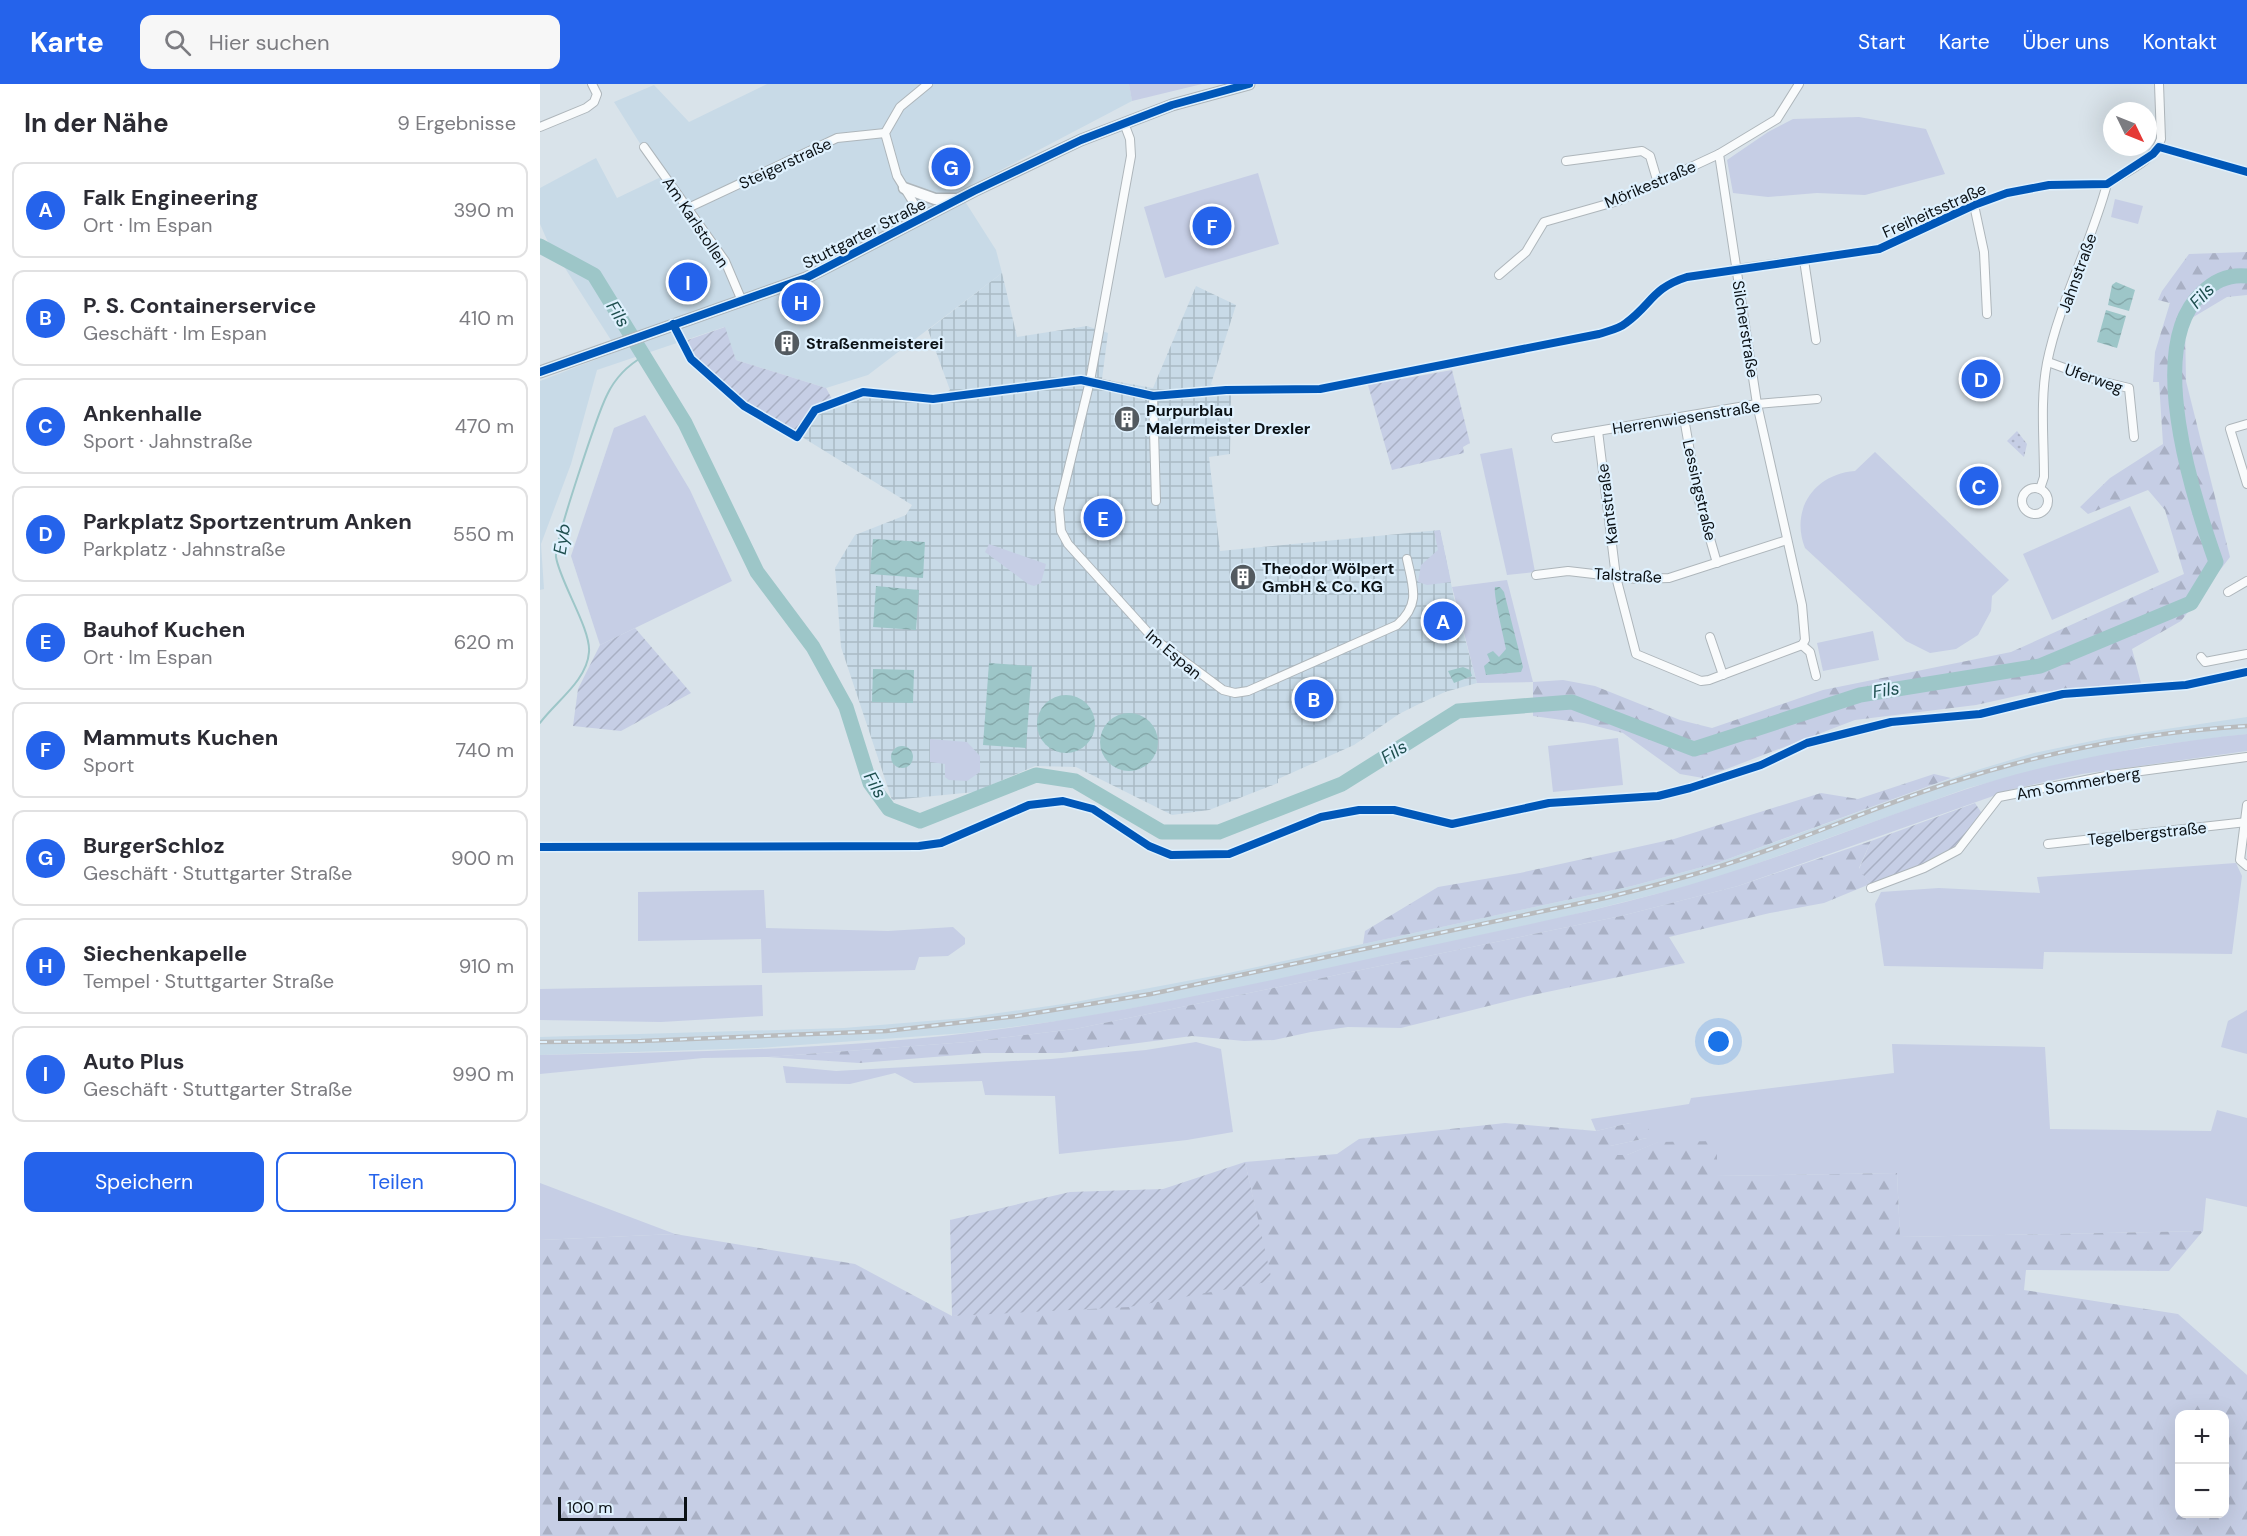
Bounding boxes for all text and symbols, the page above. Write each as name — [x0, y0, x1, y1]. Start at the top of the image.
search box — [140, 15, 560, 69]
text: Karte — [30, 24, 104, 61]
icon: search — [161, 26, 194, 59]
text: Hier suchen — [209, 28, 330, 57]
text: Start — [1858, 28, 1906, 56]
text: Karte — [1939, 28, 1990, 56]
text: Über uns — [2023, 28, 2109, 56]
text: Kontakt — [2142, 28, 2217, 56]
north arrow — [2103, 102, 2157, 156]
text: In der Nähe — [24, 106, 169, 140]
text: 9 Ergebnisse — [397, 110, 516, 136]
street label: Steigerstraße — [736, 133, 835, 194]
pin: G — [932, 144, 970, 190]
street label: Mörikestraße — [1601, 156, 1699, 213]
street label: Am Karlstollen — [658, 173, 734, 272]
street label: Freiheitsstraße — [1879, 178, 1989, 243]
text: Falk Engineering — [83, 183, 258, 212]
street label: Stuttgarter Straße — [799, 193, 929, 274]
text: A — [38, 197, 53, 223]
text: 390 m — [453, 197, 514, 223]
pin: F — [1192, 204, 1232, 248]
text: Ort · Im Espan — [83, 212, 212, 238]
street label: Jahnstraße — [2053, 231, 2102, 316]
pin: I — [668, 260, 708, 304]
water label: Fils — [2184, 278, 2220, 314]
street label: Silcherstraße — [1727, 279, 1764, 379]
pin: H — [782, 280, 820, 324]
text: P. S. Containerservice — [83, 291, 316, 320]
water label: Fils — [601, 296, 635, 332]
text: B — [39, 305, 52, 331]
text: 410 m — [459, 305, 514, 331]
text: Geschäft · Im Espan — [83, 320, 267, 346]
building icon: Straßenmeisterei — [772, 328, 802, 358]
place label: Straßenmeisterei — [806, 333, 943, 354]
pin: D — [1962, 356, 2000, 402]
street label: Uferweg — [2062, 359, 2126, 398]
street label: Herrenwiesenstraße — [1611, 395, 1761, 440]
text: Ankenhalle — [83, 399, 202, 428]
place label: Purpurblau Malermeister Drexler — [1146, 400, 1311, 439]
building icon: Purpurblau Malermeister Drexler — [1112, 404, 1142, 434]
text: C — [38, 413, 53, 439]
text: 470 m — [455, 413, 514, 439]
text: Sport · Jahnstraße — [83, 428, 253, 454]
street label: Lessingstraße — [1678, 437, 1721, 543]
street label: Kantstraße — [1592, 462, 1623, 546]
pin: C — [1960, 464, 1998, 508]
pin: E — [1084, 496, 1122, 540]
text: Parkplatz Sportzentrum Anken — [83, 507, 412, 536]
text: D — [38, 521, 53, 547]
text: 550 m — [453, 521, 514, 547]
water label: Eyb — [548, 522, 576, 556]
text: Parkplatz · Jahnstraße — [83, 536, 286, 562]
place label: Theodor Wölpert GmbH & Co. KG — [1262, 558, 1394, 597]
building icon: Theodor Wölpert GmbH & Co. KG — [1228, 562, 1258, 592]
street label: Talstraße — [1593, 563, 1663, 588]
pin: A — [1424, 598, 1462, 644]
text: Bauhof Kuchen — [83, 615, 245, 644]
street label: Im Espan — [1141, 625, 1206, 684]
text: E — [40, 629, 51, 655]
text: 620 m — [454, 629, 514, 655]
text: Ort · Im Espan — [83, 644, 212, 670]
pin: B — [1294, 676, 1334, 722]
water label: Fils — [1871, 676, 1901, 704]
text: Mammuts Kuchen — [83, 723, 278, 752]
water label: Fils — [1376, 735, 1412, 769]
text: F — [40, 737, 51, 763]
text: 740 m — [456, 737, 514, 763]
text: Sport — [83, 752, 134, 778]
street label: Am Sommerberg — [2015, 762, 2142, 805]
water label: Fils — [858, 767, 892, 803]
street label: Tegelbergstraße — [2086, 817, 2208, 850]
text: BurgerSchloz — [83, 831, 225, 860]
text: G — [38, 845, 53, 871]
text: 900 m — [451, 845, 514, 871]
text: Geschäft · Stuttgarter Straße — [83, 860, 352, 886]
text: Siechenkapelle — [83, 939, 247, 968]
text: H — [38, 953, 53, 979]
text: 910 m — [459, 953, 514, 979]
text: Tempel · Stuttgarter Straße — [83, 968, 334, 994]
your location — [1704, 1027, 1733, 1056]
text: Auto Plus — [83, 1047, 184, 1076]
text: I — [43, 1061, 48, 1087]
text: 990 m — [452, 1061, 514, 1087]
text: Geschäft · Stuttgarter Straße — [83, 1076, 352, 1102]
button: Speichern — [24, 1152, 264, 1212]
button: Teilen — [276, 1152, 516, 1212]
map controls — [2175, 1410, 2229, 1518]
button: + — [2175, 1410, 2229, 1464]
button: − — [2175, 1464, 2229, 1518]
scale bar — [558, 1494, 687, 1522]
text: 100 m — [567, 1497, 612, 1518]

